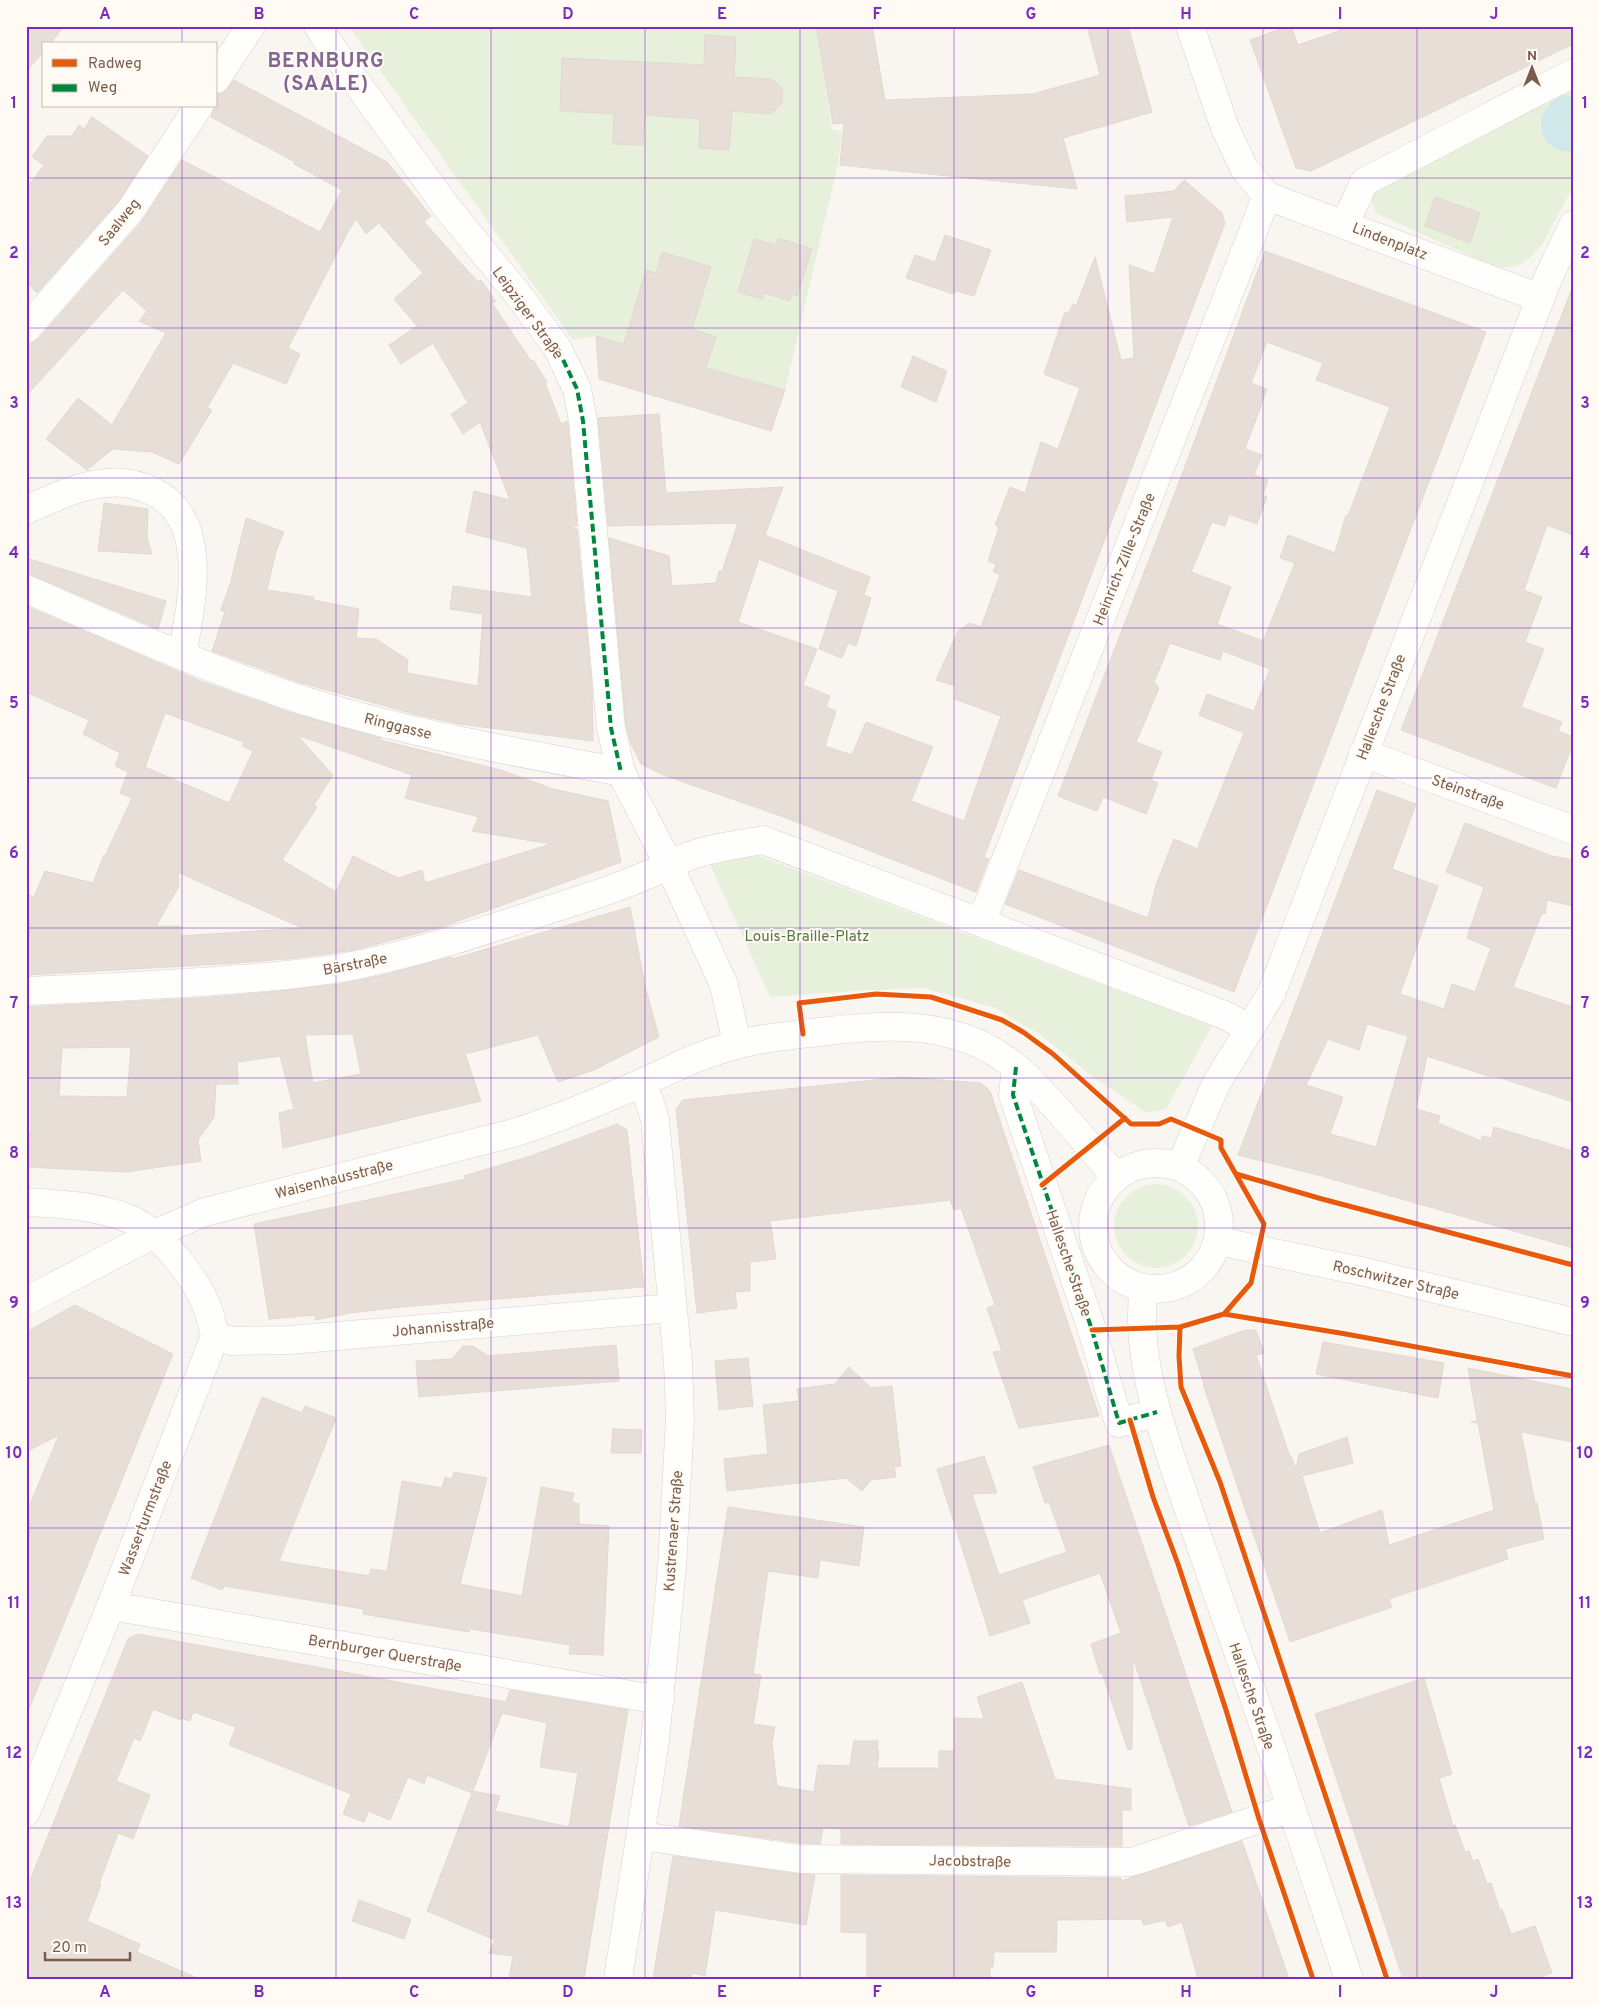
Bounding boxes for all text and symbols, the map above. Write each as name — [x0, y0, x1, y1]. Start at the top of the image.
text: A — [99, 5, 111, 25]
text: B — [253, 5, 265, 25]
text: C — [409, 5, 419, 25]
text: D — [562, 5, 574, 25]
text: E — [717, 5, 727, 25]
text: F — [872, 5, 882, 25]
text: G — [1026, 5, 1036, 25]
text: H — [1180, 5, 1192, 25]
text: I — [1338, 5, 1342, 25]
text: J — [1490, 5, 1498, 25]
legend — [42, 42, 218, 108]
north arrow — [1506, 42, 1556, 92]
text: N — [1527, 48, 1537, 65]
district label: BERNBURG (SAALE) — [267, 49, 385, 98]
text: Radweg — [88, 55, 142, 74]
text: Weg — [88, 79, 117, 98]
text: 1 — [11, 94, 17, 114]
text: 1 — [1582, 94, 1588, 114]
street label: Saalweg — [95, 195, 145, 251]
street label: Lindenplatz — [1349, 219, 1430, 265]
text: 2 — [9, 244, 19, 264]
text: 2 — [1580, 244, 1590, 264]
street label: Leipziger Straße — [487, 264, 567, 364]
text: 3 — [9, 394, 19, 414]
text: 3 — [1580, 394, 1590, 414]
street label: Heinrich-Zille-Straße — [1090, 490, 1161, 629]
text: 4 — [9, 544, 19, 564]
text: 4 — [1580, 544, 1590, 564]
street label: Hallesche Straße — [1353, 652, 1411, 763]
text: 5 — [9, 694, 19, 714]
text: 5 — [1580, 694, 1590, 714]
street label: Ringgasse — [362, 710, 434, 745]
street label: Steinstraße — [1428, 771, 1507, 815]
text: 6 — [9, 844, 19, 864]
text: 6 — [1580, 844, 1590, 864]
park label: Louis-Braille-Platz — [744, 928, 870, 947]
street label: Bärstraße — [321, 950, 389, 981]
text: 7 — [10, 994, 18, 1014]
text: 7 — [1581, 994, 1589, 1014]
text: 8 — [9, 1144, 19, 1164]
text: 8 — [1580, 1144, 1590, 1164]
street label: Waisenhausstraße — [273, 1157, 395, 1204]
street label: Hallesche Straße — [1040, 1207, 1095, 1320]
street label: Roschwitzer Straße — [1331, 1258, 1461, 1305]
text: 9 — [9, 1294, 19, 1314]
text: 9 — [1580, 1294, 1590, 1314]
street label: Johannisstraße — [391, 1315, 495, 1342]
text: 10 — [6, 1444, 22, 1464]
text: 10 — [1577, 1444, 1593, 1464]
street label: Wasserturmstraße — [116, 1458, 177, 1579]
street label: Kustrenaer Straße — [661, 1470, 688, 1593]
text: 11 — [8, 1594, 20, 1614]
text: 11 — [1579, 1594, 1591, 1614]
street label: Bernburger Querstraße — [306, 1632, 463, 1677]
street label: Hallesche Straße — [1223, 1640, 1278, 1753]
text: 12 — [6, 1744, 22, 1764]
text: 12 — [1577, 1744, 1593, 1764]
street label: Jacobstraße — [929, 1852, 1011, 1873]
text: 13 — [6, 1894, 22, 1914]
text: 13 — [1577, 1894, 1593, 1914]
scale bar — [45, 1930, 130, 1962]
text: 20 m — [52, 1939, 87, 1958]
text: A — [99, 1983, 111, 2003]
text: B — [253, 1983, 265, 2003]
text: C — [409, 1983, 419, 2003]
text: D — [562, 1983, 574, 2003]
text: E — [717, 1983, 727, 2003]
text: F — [872, 1983, 882, 2003]
text: G — [1026, 1983, 1036, 2003]
text: H — [1180, 1983, 1192, 2003]
text: I — [1338, 1983, 1342, 2003]
text: J — [1490, 1983, 1498, 2003]

